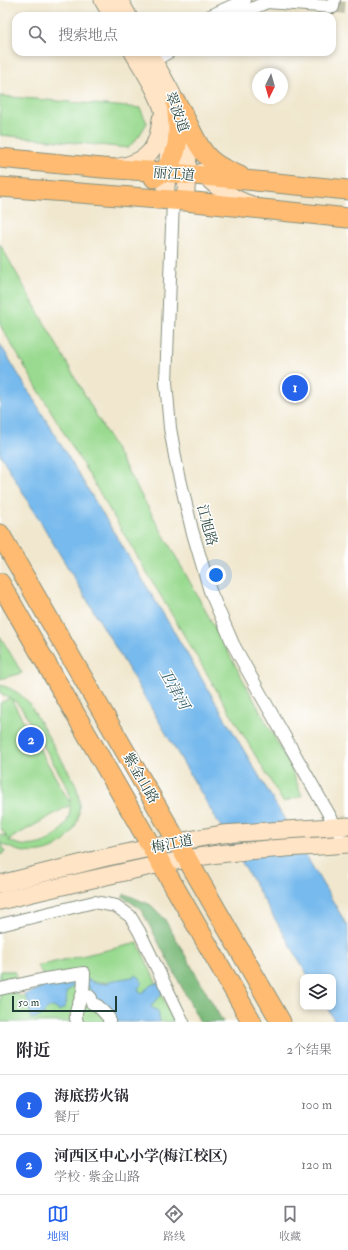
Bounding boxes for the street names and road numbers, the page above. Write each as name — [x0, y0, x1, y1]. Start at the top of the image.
street label: 翠波道 — [162, 89, 192, 135]
street label: 丽江道 — [152, 164, 196, 184]
street label: 江旭路 — [193, 503, 221, 547]
street label: 紫金山路 — [120, 750, 162, 806]
street label: 梅江道 — [150, 832, 194, 856]

